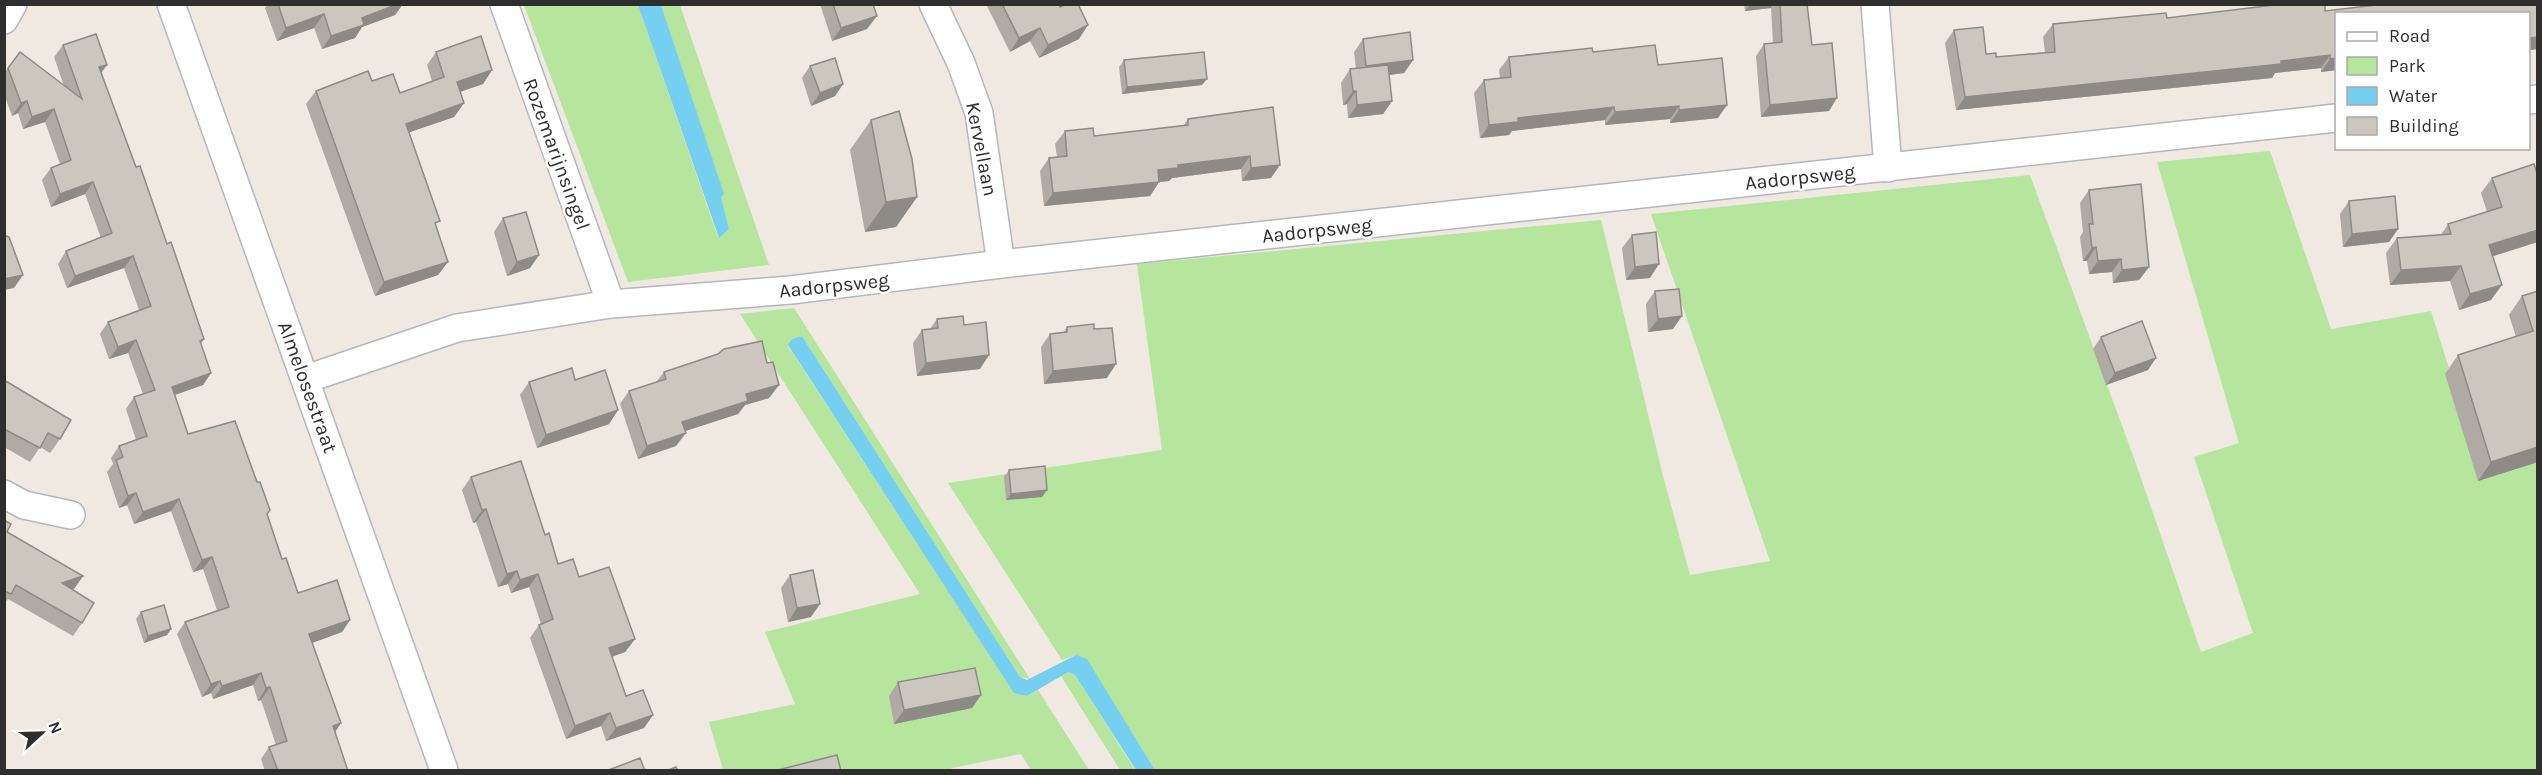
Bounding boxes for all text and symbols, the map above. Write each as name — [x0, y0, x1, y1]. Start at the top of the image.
legend — [2335, 12, 2530, 150]
text: Road — [2389, 25, 2430, 47]
text: Park — [2389, 55, 2426, 77]
street label: Rozemarijnsingel — [518, 75, 595, 233]
text: Water — [2389, 85, 2437, 107]
street label: Kervellaan — [961, 100, 1002, 198]
text: Building — [2389, 115, 2459, 137]
street label: Aadorpsweg — [1744, 160, 1856, 195]
street label: Aadorpsweg — [1261, 213, 1373, 248]
street label: Aadorpsweg — [778, 268, 890, 303]
street label: Almelosestraat — [273, 318, 342, 456]
north arrow — [12, 703, 72, 763]
text: N — [44, 719, 66, 736]

